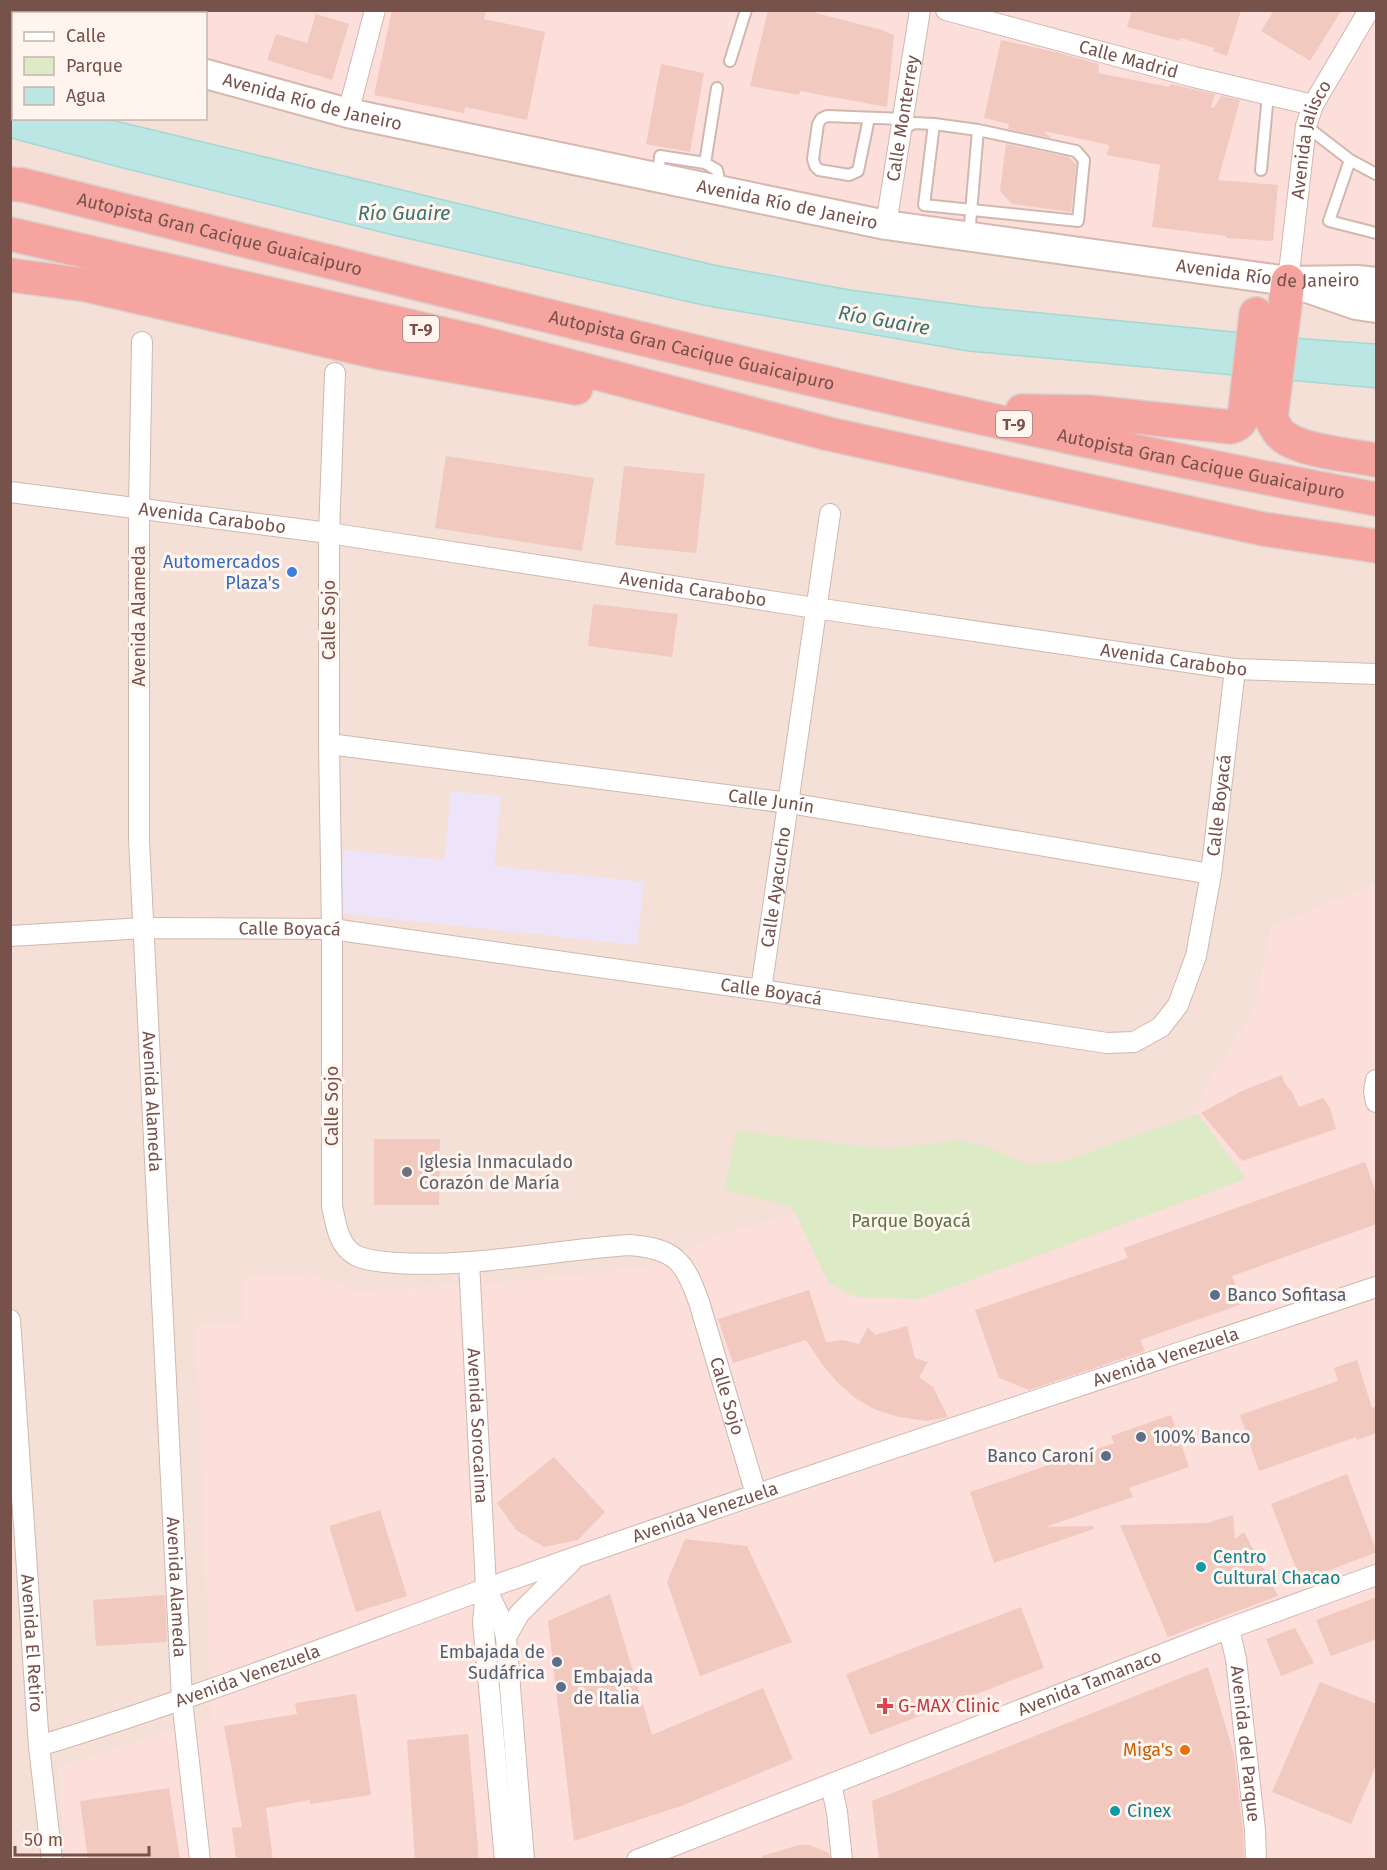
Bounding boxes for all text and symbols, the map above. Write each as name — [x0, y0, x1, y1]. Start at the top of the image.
legend — [12, 12, 207, 120]
text: Calle — [66, 25, 106, 47]
street label: Calle Madrid — [1076, 35, 1181, 83]
street label: Calle Monterrey — [882, 53, 924, 183]
text: Parque — [66, 55, 123, 77]
street label: Avenida Río de Janeiro — [220, 68, 404, 135]
street label: Avenida Jalisco — [1287, 76, 1336, 200]
text: Agua — [66, 85, 106, 107]
street label: Avenida Río de Janeiro — [695, 175, 880, 234]
street label: Autopista Gran Cacique Guaicaipuro — [75, 188, 365, 281]
water label: Río Guaire — [358, 201, 450, 225]
street label: Avenida Río de Janeiro — [1175, 255, 1360, 292]
water label: Río Guaire — [836, 300, 932, 340]
street label: Autopista Gran Cacique Guaicaipuro — [547, 306, 837, 395]
road number: T-9 — [403, 316, 439, 342]
road number: T-9 — [996, 411, 1032, 437]
street label: Autopista Gran Cacique Guaicaipuro — [1055, 424, 1347, 504]
street label: Avenida Carabobo — [137, 498, 287, 538]
street label: Avenida Alameda — [128, 546, 150, 686]
place label: Automercados Plaza's — [163, 551, 280, 594]
marker: Automercados Plaza's — [285, 565, 299, 579]
street label: Avenida Carabobo — [618, 567, 768, 611]
street label: Calle Sojo — [318, 580, 340, 660]
street label: Avenida Carabobo — [1099, 639, 1248, 680]
street label: Calle Boyacá — [1202, 753, 1236, 858]
street label: Calle Junín — [727, 784, 816, 818]
street label: Calle Ayacucho — [756, 825, 796, 949]
street label: Calle Boyacá — [238, 918, 343, 941]
street label: Calle Boyacá — [719, 973, 824, 1010]
street label: Avenida Alameda — [138, 1031, 167, 1173]
street label: Calle Sojo — [321, 1066, 343, 1146]
place label: Iglesia Inmaculado Corazón de María — [419, 1151, 573, 1194]
marker: Iglesia Inmaculado Corazón de María — [400, 1165, 414, 1179]
park label: Parque Boyacá — [851, 1210, 971, 1232]
place label: Banco Sofitasa — [1227, 1284, 1346, 1306]
marker: Banco Sofitasa — [1208, 1288, 1222, 1302]
street label: Avenida Venezuela — [1090, 1323, 1242, 1392]
street label: Avenida Sorocaima — [463, 1347, 493, 1504]
street label: Calle Sojo — [705, 1354, 749, 1438]
place label: 100% Banco — [1153, 1426, 1251, 1448]
marker: 100% Banco — [1134, 1430, 1148, 1444]
place label: Banco Caroní — [987, 1445, 1094, 1467]
marker: Banco Caroní — [1099, 1449, 1113, 1463]
street label: Avenida Venezuela — [629, 1477, 781, 1547]
street label: Avenida Alameda — [162, 1516, 191, 1658]
place label: Centro Cultural Chacao — [1213, 1546, 1340, 1589]
marker: Centro Cultural Chacao — [1194, 1560, 1208, 1574]
street label: Avenida El Retiro — [16, 1573, 48, 1713]
street label: Avenida Venezuela — [172, 1640, 323, 1712]
place label: Embajada de Sudáfrica — [439, 1641, 545, 1684]
street label: Avenida Tamanaco — [1015, 1645, 1165, 1721]
marker: Embajada de Sudáfrica — [550, 1655, 564, 1669]
street label: Avenida del Parque — [1226, 1664, 1265, 1823]
place label: Embajada de Italia — [573, 1666, 653, 1709]
marker: Embajada de Italia — [554, 1680, 568, 1694]
place label: G-MAX Clinic — [898, 1695, 1000, 1717]
marker: G-MAX Clinic — [876, 1697, 894, 1715]
place label: Miga's — [1123, 1739, 1173, 1761]
marker: Miga's — [1178, 1743, 1192, 1757]
place label: Cinex — [1127, 1800, 1171, 1822]
marker: Cinex — [1108, 1804, 1122, 1818]
scale bar — [15, 1819, 148, 1857]
text: 50 m — [24, 1829, 63, 1851]

